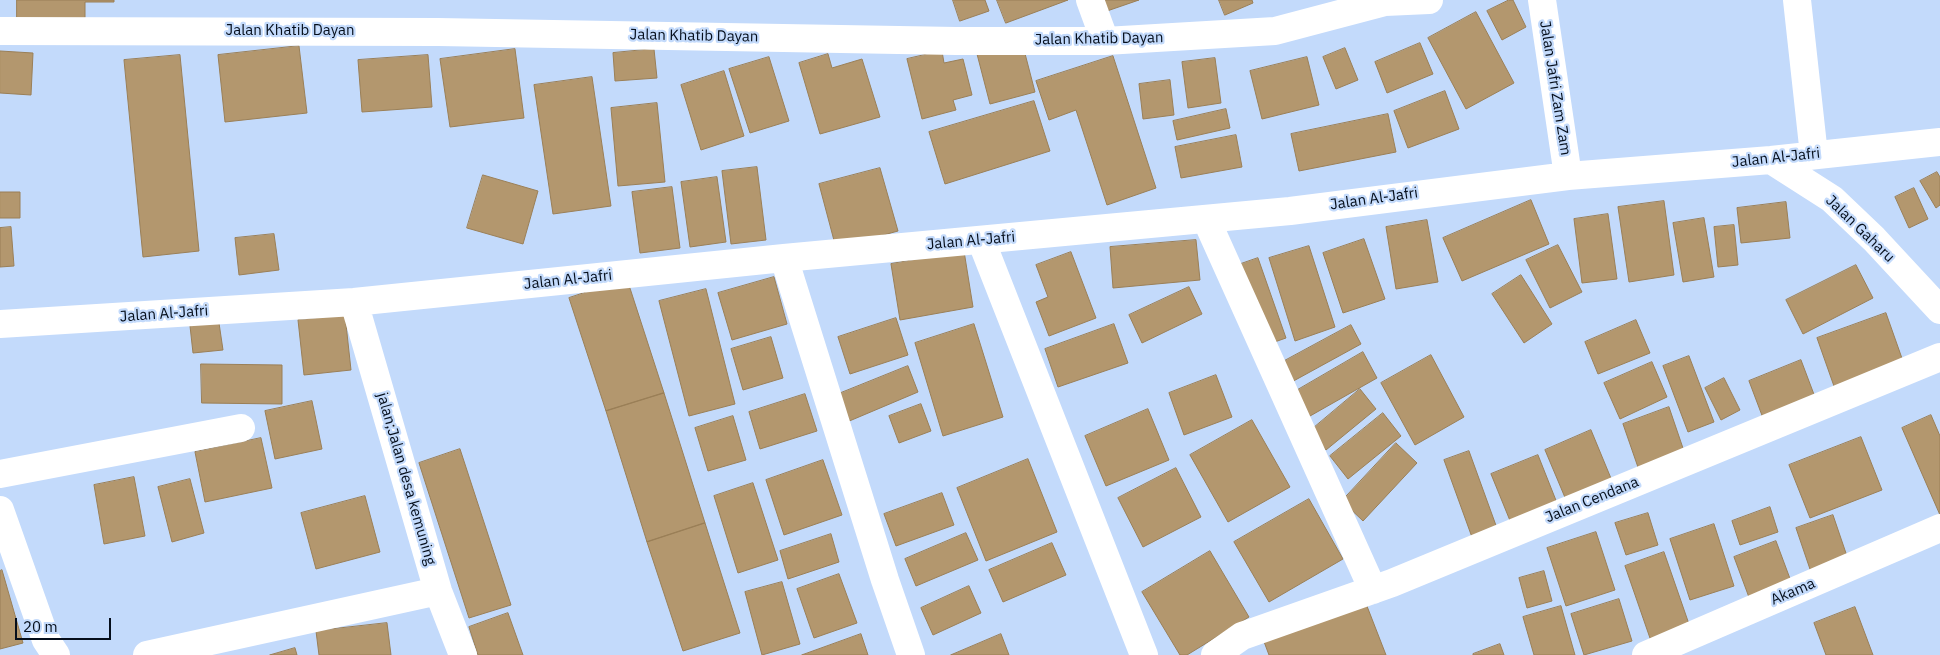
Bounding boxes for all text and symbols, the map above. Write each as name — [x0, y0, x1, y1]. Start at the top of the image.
street label: Jalan Jafri Zam Zam — [1535, 19, 1575, 157]
street label: Jalan Khatib Dayan — [226, 22, 354, 40]
street label: Jalan Khatib Dayan — [629, 26, 759, 46]
street label: Jalan Khatib Dayan — [1034, 29, 1164, 49]
street label: Jalan Al-Jafri — [1731, 144, 1821, 172]
street label: Jalan Al-Jafri — [1329, 184, 1419, 214]
street label: Jalan Gaharu — [1822, 192, 1898, 266]
street label: Jalan Al-Jafri — [926, 228, 1016, 254]
street label: Jalan Al-Jafri — [523, 266, 613, 294]
street label: Jalan Al-Jafri — [119, 302, 209, 326]
street label: jalan;Jalan desa kemuning — [373, 391, 439, 567]
street label: Jalan Cendana — [1543, 473, 1641, 527]
street label: Akama — [1768, 575, 1818, 609]
scale bar — [18, 608, 114, 640]
text: 20 m — [23, 617, 58, 636]

